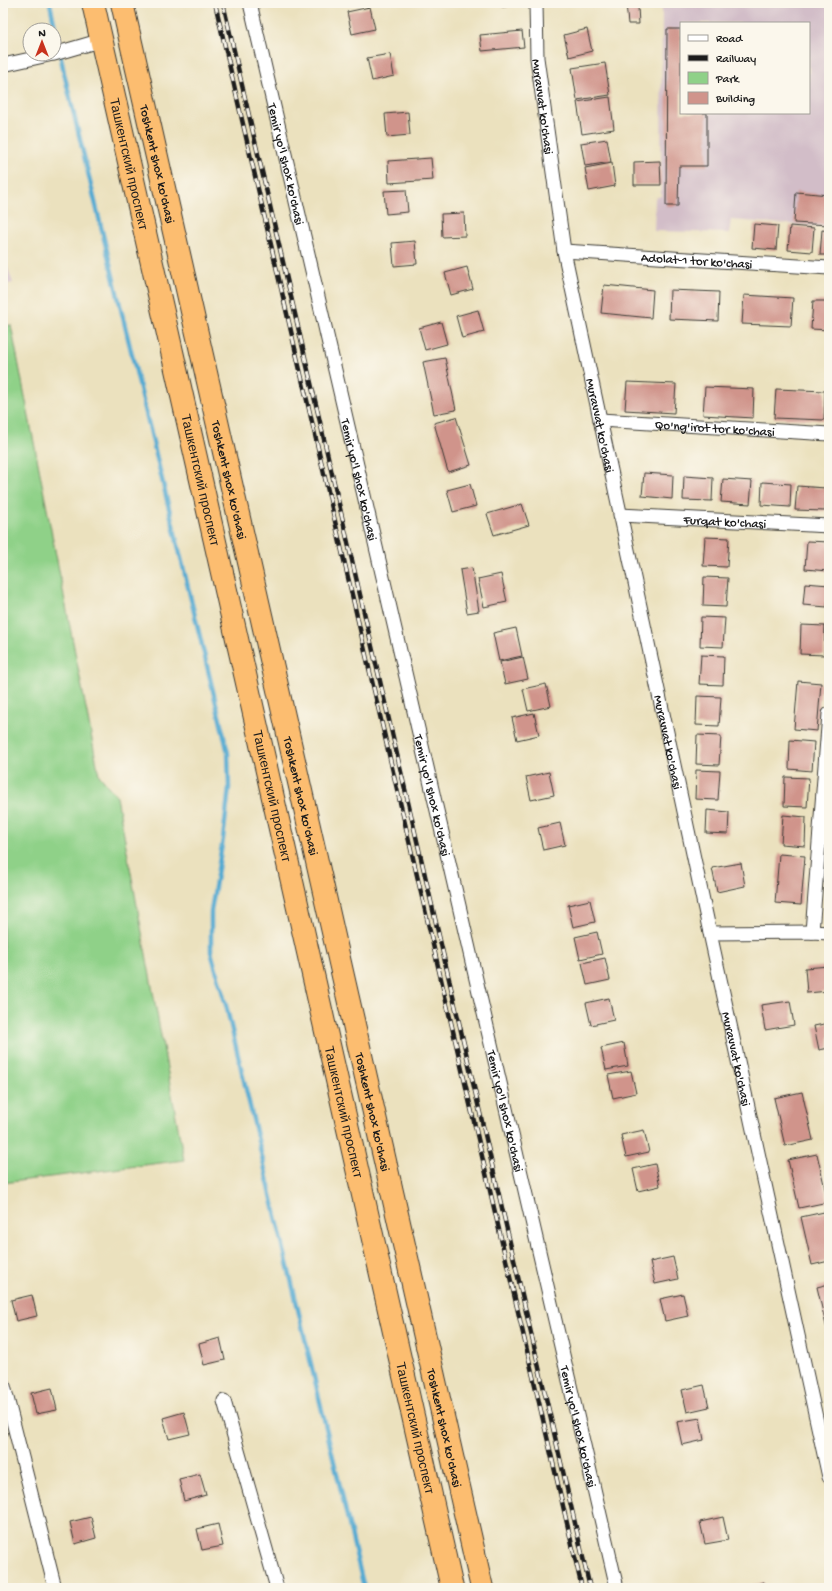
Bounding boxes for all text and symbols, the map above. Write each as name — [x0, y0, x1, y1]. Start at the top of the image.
north arrow — [22, 22, 62, 62]
legend — [680, 22, 810, 114]
text: N — [38, 28, 46, 40]
text: Road — [716, 33, 743, 47]
text: Railway — [716, 53, 756, 67]
street label: Muravvat ko'chasi — [527, 58, 555, 156]
text: Park — [715, 73, 741, 87]
text: Building — [715, 93, 755, 107]
street label: Ташкентский проспект — [105, 97, 149, 232]
street label: Temir yo'l shox ko'chasi — [263, 101, 306, 227]
street label: Toshkent shox ko'chasi — [135, 103, 177, 225]
street label: Adolat-1 tor ko'chasi — [640, 251, 753, 273]
street label: Muravvat ko'chasi — [581, 377, 616, 474]
street label: Ташкентский проспект — [176, 413, 221, 548]
street label: Temir yo'l shox ko'chasi — [336, 417, 379, 542]
street label: Qo'ng'irot tor ko'chasi — [654, 418, 775, 441]
street label: Toshkent shox ko'chasi — [207, 419, 249, 541]
street label: Furqat ko'chasi — [682, 513, 767, 533]
street label: Muravvat ko'chasi — [649, 694, 684, 791]
street label: Ташкентский проспект — [248, 729, 292, 864]
street label: Temir yo'l shox ko'chasi — [409, 732, 452, 858]
street label: Toshkent shox ko'chasi — [279, 735, 320, 857]
street label: Muravvat ko'chasi — [717, 1011, 753, 1108]
street label: Ташкентский проспект — [319, 1045, 364, 1180]
street label: Temir yo'l shox ko'chasi — [482, 1048, 525, 1174]
street label: Toshkent shox ko'chasi — [350, 1051, 392, 1173]
street label: Ташкентский проспект — [391, 1361, 436, 1496]
street label: Temir yo'l shox ko'chasi — [556, 1364, 599, 1489]
street label: Toshkent shox ko'chasi — [422, 1367, 464, 1489]

